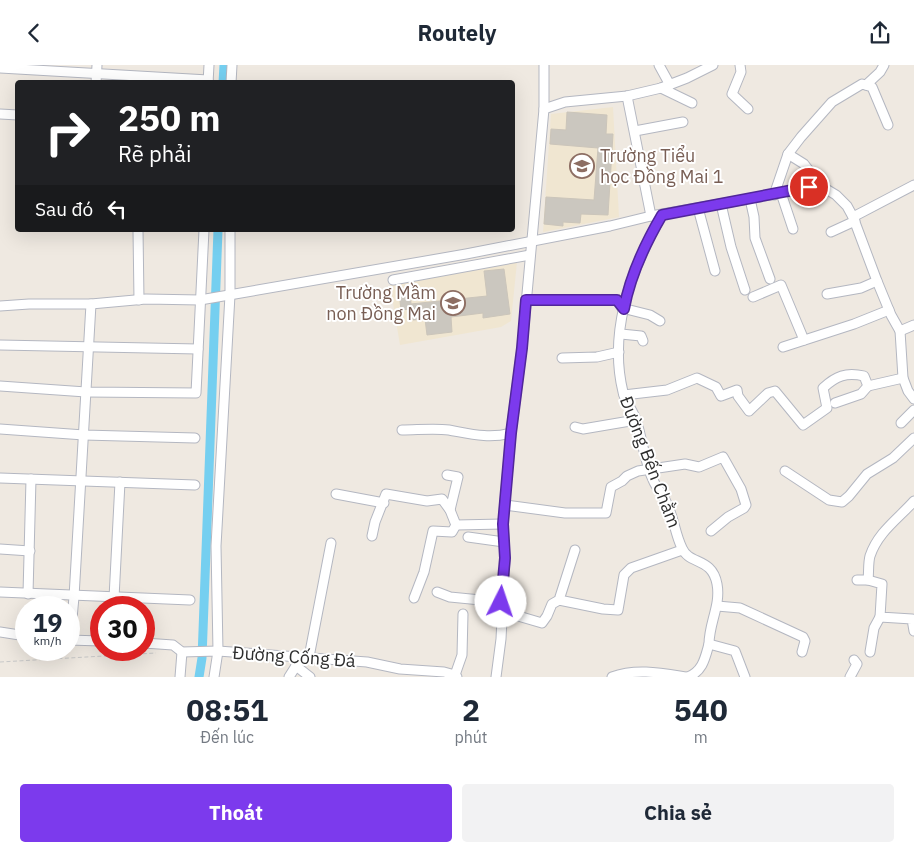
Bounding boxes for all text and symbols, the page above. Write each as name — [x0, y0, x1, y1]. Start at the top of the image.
text: Routely — [417, 18, 497, 47]
icon: back — [20, 19, 48, 47]
icon: share — [866, 19, 894, 47]
text: 250 m — [118, 95, 221, 141]
icon: right — [35, 100, 100, 165]
text: Rẽ phải — [118, 139, 192, 168]
place label: Trường Tiểu học Đồng Mai 1 — [600, 144, 724, 188]
school or university icon: Trường Tiểu học Đồng Mai 1 — [569, 153, 595, 179]
pin — [788, 166, 830, 208]
icon: arrive — [795, 173, 823, 201]
icon: left — [103, 195, 131, 223]
text: Sau đó — [35, 197, 93, 221]
place label: Trường Mầm non Đồng Mai — [326, 281, 436, 325]
school or university icon: Trường Mầm non Đồng Mai — [440, 290, 466, 316]
street label: Đường Bến Chằm — [615, 393, 686, 531]
position arrow — [474, 575, 526, 627]
speed limit sign: 30 — [90, 596, 155, 661]
text: 19 — [32, 606, 63, 639]
text: km/h — [33, 633, 62, 648]
street label: Đường Cống Đá — [232, 641, 357, 672]
text: 08:51 — [186, 690, 268, 729]
text: 2 — [462, 690, 480, 729]
text: 540 — [674, 690, 728, 729]
text: Đến lúc — [200, 727, 254, 747]
text: phút — [454, 727, 487, 747]
text: m — [694, 727, 708, 747]
button: Thoát — [20, 784, 452, 842]
button: Chia sẻ — [462, 784, 894, 842]

